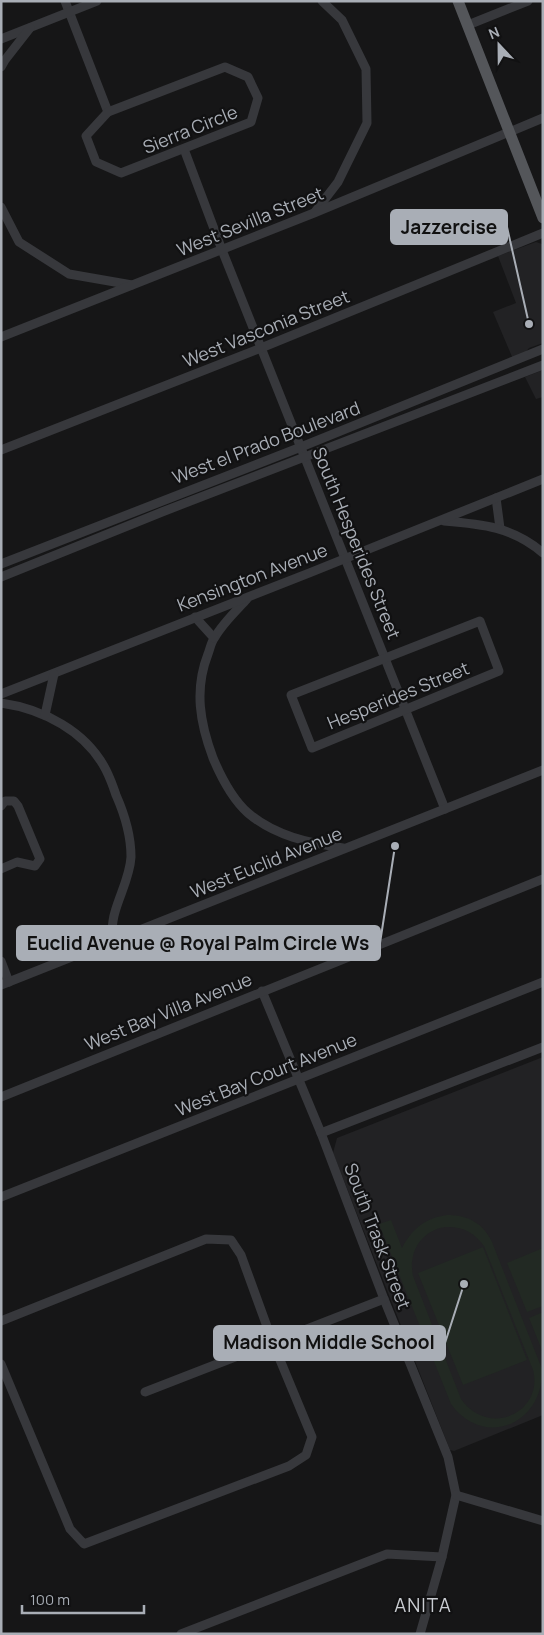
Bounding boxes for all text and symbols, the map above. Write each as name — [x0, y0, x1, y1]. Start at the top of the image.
north arrow — [474, 20, 524, 70]
text: N — [486, 22, 502, 43]
street label: Sierra Circle — [139, 99, 241, 159]
street label: West Sevilla Street — [173, 181, 327, 261]
callout: Jazzercise — [391, 210, 507, 244]
text: Jazzercise — [401, 214, 497, 240]
street label: West Vasconia Street — [179, 284, 353, 372]
street label: West el Prado Boulevard — [169, 395, 363, 489]
street label: South Hesperides Street — [307, 443, 407, 643]
street label: Kensington Avenue — [173, 537, 331, 617]
street label: Hesperides Street — [323, 656, 473, 734]
street label: West Euclid Avenue — [187, 821, 345, 903]
callout: Euclid Avenue @ Royal Palm Circle Ws — [17, 926, 380, 960]
text: Euclid Avenue @ Royal Palm Circle Ws — [27, 930, 369, 956]
street label: West Bay Villa Avenue — [81, 966, 255, 1056]
street label: West Bay Court Avenue — [172, 1027, 360, 1121]
street label: South Trask Street — [339, 1159, 417, 1313]
callout: Madison Middle School — [214, 1326, 445, 1360]
text: Madison Middle School — [223, 1329, 435, 1355]
scale bar — [22, 1582, 145, 1614]
text: 100 m — [30, 1589, 70, 1610]
district label: ANITA — [394, 1592, 452, 1618]

